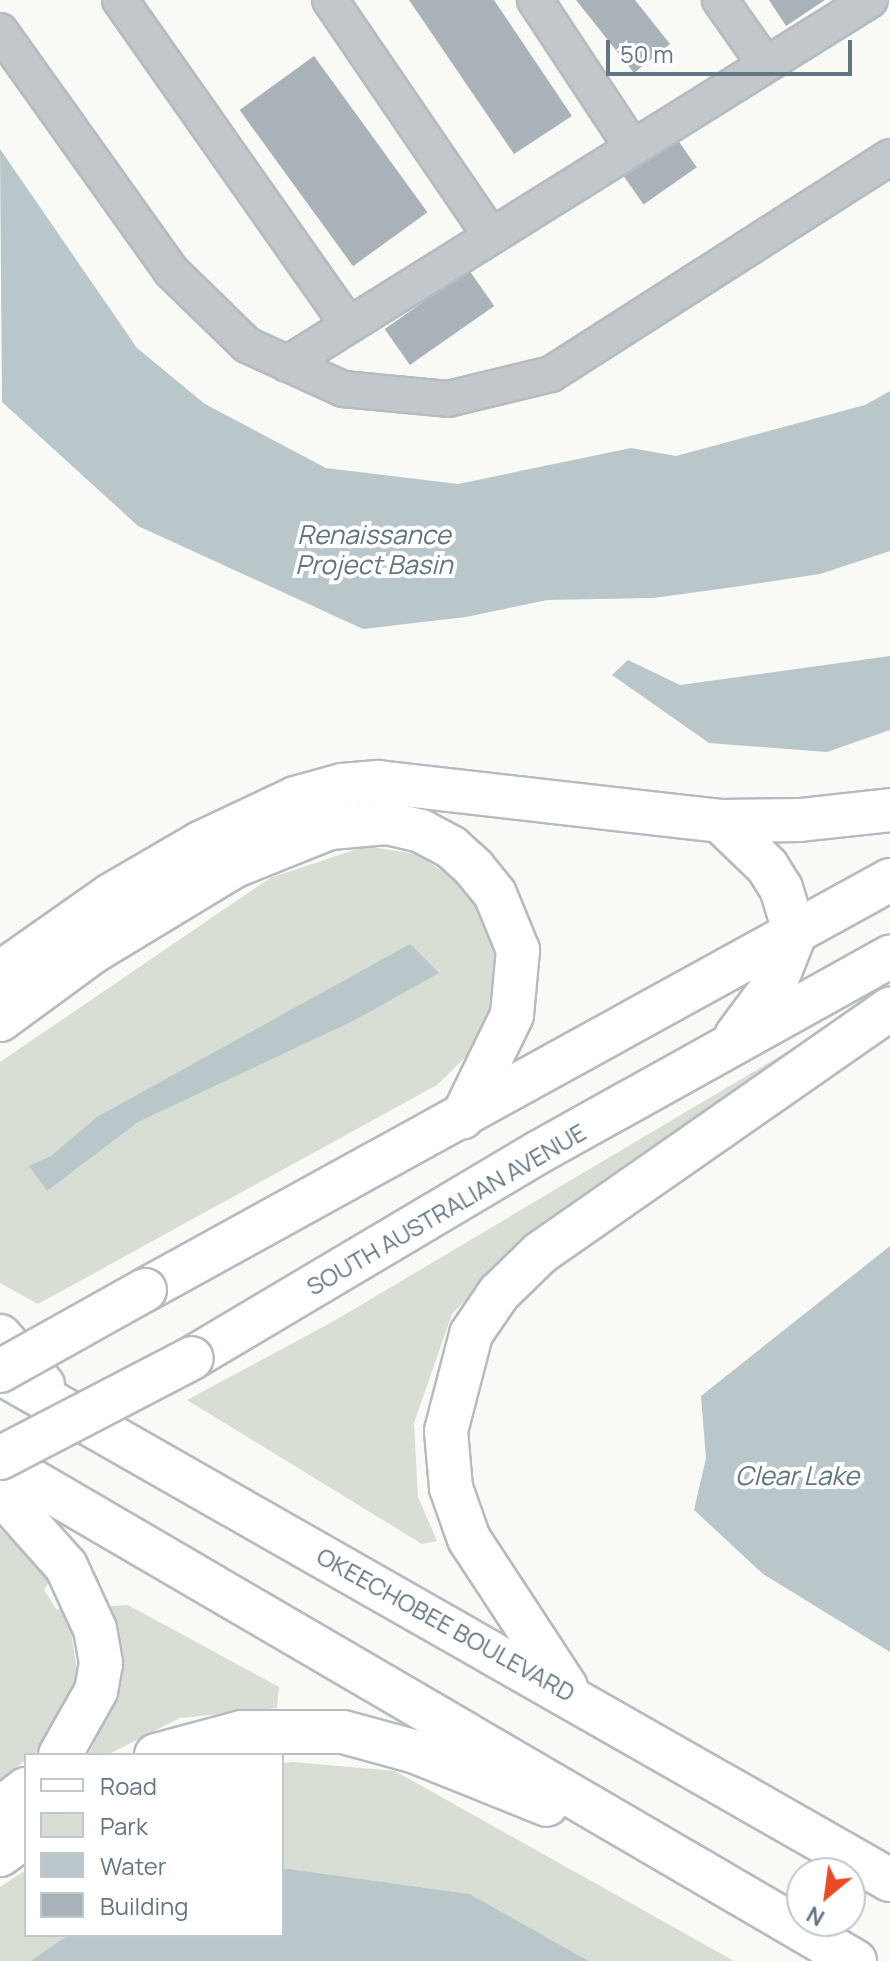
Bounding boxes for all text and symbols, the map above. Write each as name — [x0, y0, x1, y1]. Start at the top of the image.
scale bar — [610, 24, 856, 74]
text: 50 m — [620, 37, 674, 70]
water label: Renaissance Project Basin — [295, 519, 453, 580]
street label: SOUTH AUSTRALIAN AVENUE — [301, 1117, 591, 1301]
water label: Clear Lake — [735, 1460, 859, 1492]
street label: OKEECHOBEE BOULEVARD — [312, 1541, 580, 1707]
legend — [24, 1753, 284, 1937]
text: Road — [100, 1769, 157, 1802]
text: Park — [100, 1809, 148, 1842]
text: Water — [100, 1849, 167, 1882]
north arrow — [786, 1857, 866, 1937]
text: Building — [100, 1889, 188, 1922]
text: N — [801, 1899, 830, 1933]

